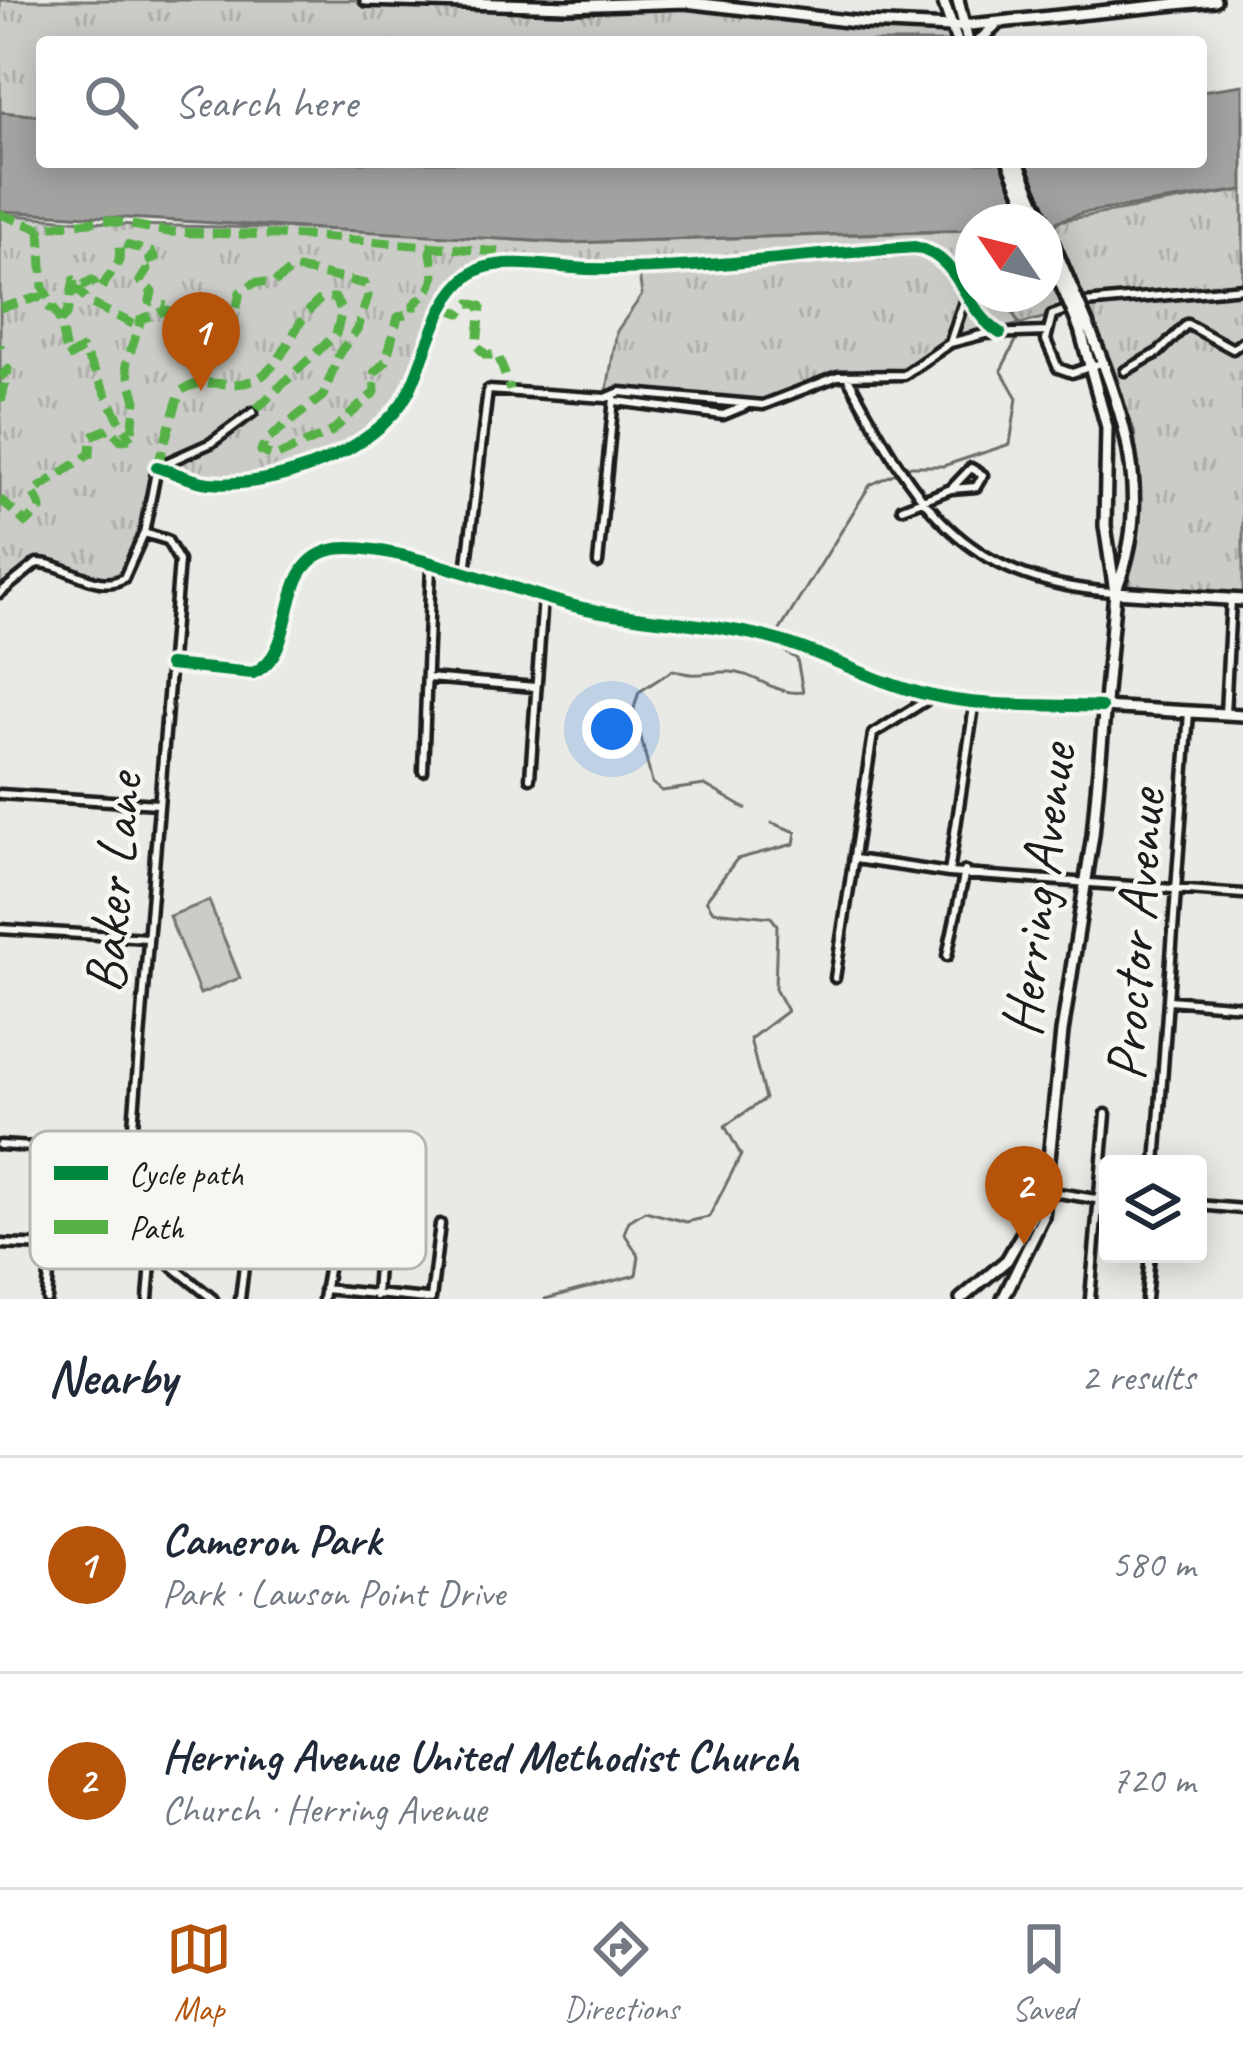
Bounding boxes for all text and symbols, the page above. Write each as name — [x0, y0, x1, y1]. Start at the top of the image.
search box — [36, 36, 1207, 168]
icon: search — [78, 69, 144, 135]
text: Search here — [174, 74, 357, 131]
north arrow — [955, 204, 1063, 312]
pin: 1 — [162, 292, 240, 391]
your location — [582, 699, 642, 759]
street label: Herring Avenue — [984, 737, 1092, 1040]
street label: Baker Lane — [68, 767, 159, 996]
street label: Proctor Avenue — [1089, 784, 1181, 1083]
legend — [30, 1131, 426, 1269]
pin: 2 — [985, 1146, 1063, 1245]
text: Cycle path — [129, 1153, 244, 1195]
map controls — [1099, 1155, 1207, 1263]
button: layers — [1099, 1155, 1207, 1263]
text: Path — [129, 1207, 185, 1249]
text: Nearby — [48, 1345, 176, 1409]
text: 2 results — [1081, 1353, 1195, 1402]
text: Cameron Park — [162, 1512, 381, 1569]
text: 1 — [78, 1540, 96, 1589]
text: 580 m — [1111, 1540, 1195, 1589]
text: Park · Lawson Point Drive — [162, 1569, 505, 1618]
text: Herring Avenue United Methodist Church — [162, 1728, 799, 1785]
text: 2 — [78, 1756, 96, 1805]
text: 720 m — [1111, 1756, 1195, 1805]
text: Church · Herring Avenue — [162, 1785, 486, 1834]
tab: Map — [166, 1916, 232, 2030]
tab: Directions — [564, 1916, 679, 2030]
tab: Saved — [1011, 1916, 1077, 2030]

